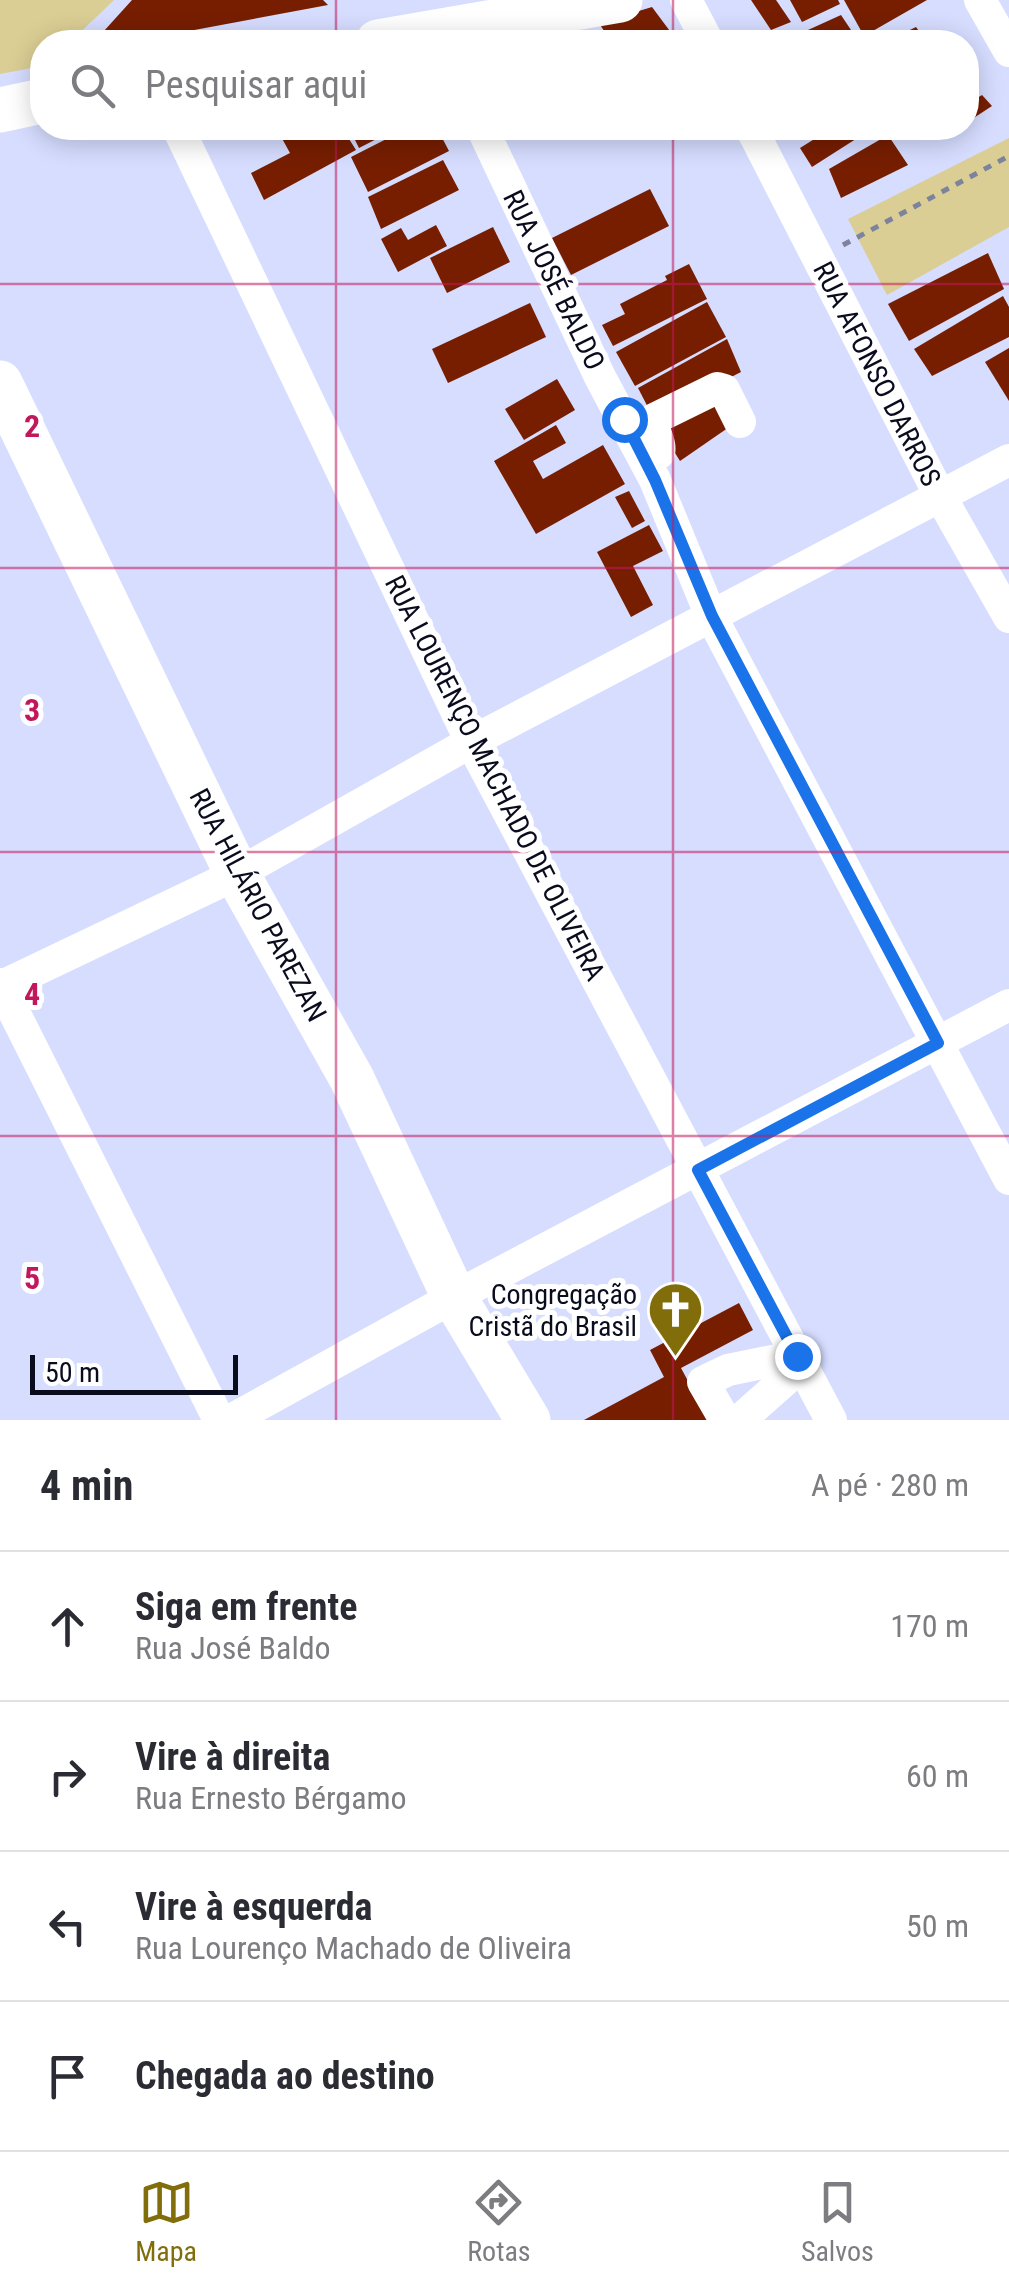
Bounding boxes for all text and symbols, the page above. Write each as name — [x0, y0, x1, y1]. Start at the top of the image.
search box — [30, 30, 979, 140]
icon: search — [65, 58, 120, 113]
text: Pesquisar aqui — [145, 63, 367, 107]
street label: RUA JOSÉ BALDO — [496, 185, 612, 375]
street label: RUA AFONSO DARROS — [806, 256, 948, 492]
route start — [602, 397, 648, 443]
text: 2 — [24, 407, 40, 445]
street label: RUA LOURENÇO MACHADO DE OLIVEIRA — [378, 570, 612, 986]
text: 3 — [24, 691, 40, 729]
street label: RUA HILÁRIO PAREZAN — [183, 783, 333, 1027]
text: 4 — [24, 975, 40, 1013]
text: 5 — [24, 1259, 40, 1297]
place label: Congregação Cristã do Brasil — [469, 1278, 637, 1343]
church icon: Congregação Cristã do Brasil — [646, 1280, 706, 1359]
route end — [775, 1334, 821, 1380]
scale bar — [30, 1350, 238, 1394]
text: 50 m — [45, 1356, 100, 1389]
text: 4 min — [40, 1461, 133, 1510]
text: A pé · 280 m — [811, 1466, 969, 1504]
text: Siga em frente — [135, 1585, 357, 1629]
icon: ahead — [40, 1599, 95, 1654]
text: 170 m — [890, 1607, 969, 1645]
text: Rua José Baldo — [135, 1629, 331, 1667]
text: Vire à direita — [135, 1735, 330, 1779]
icon: right — [40, 1749, 95, 1804]
text: 60 m — [906, 1757, 969, 1795]
text: Rua Ernesto Bérgamo — [135, 1779, 407, 1817]
text: Vire à esquerda — [135, 1885, 373, 1929]
icon: left — [40, 1899, 95, 1954]
text: 50 m — [906, 1907, 969, 1945]
text: Rua Lourenço Machado de Oliveira — [135, 1929, 572, 1967]
icon: arrive — [40, 2049, 95, 2104]
text: Chegada ao destino — [135, 2054, 435, 2098]
tab: Mapa — [135, 2175, 197, 2268]
tab: Rotas — [467, 2175, 531, 2268]
tab: Salvos — [801, 2175, 874, 2268]

